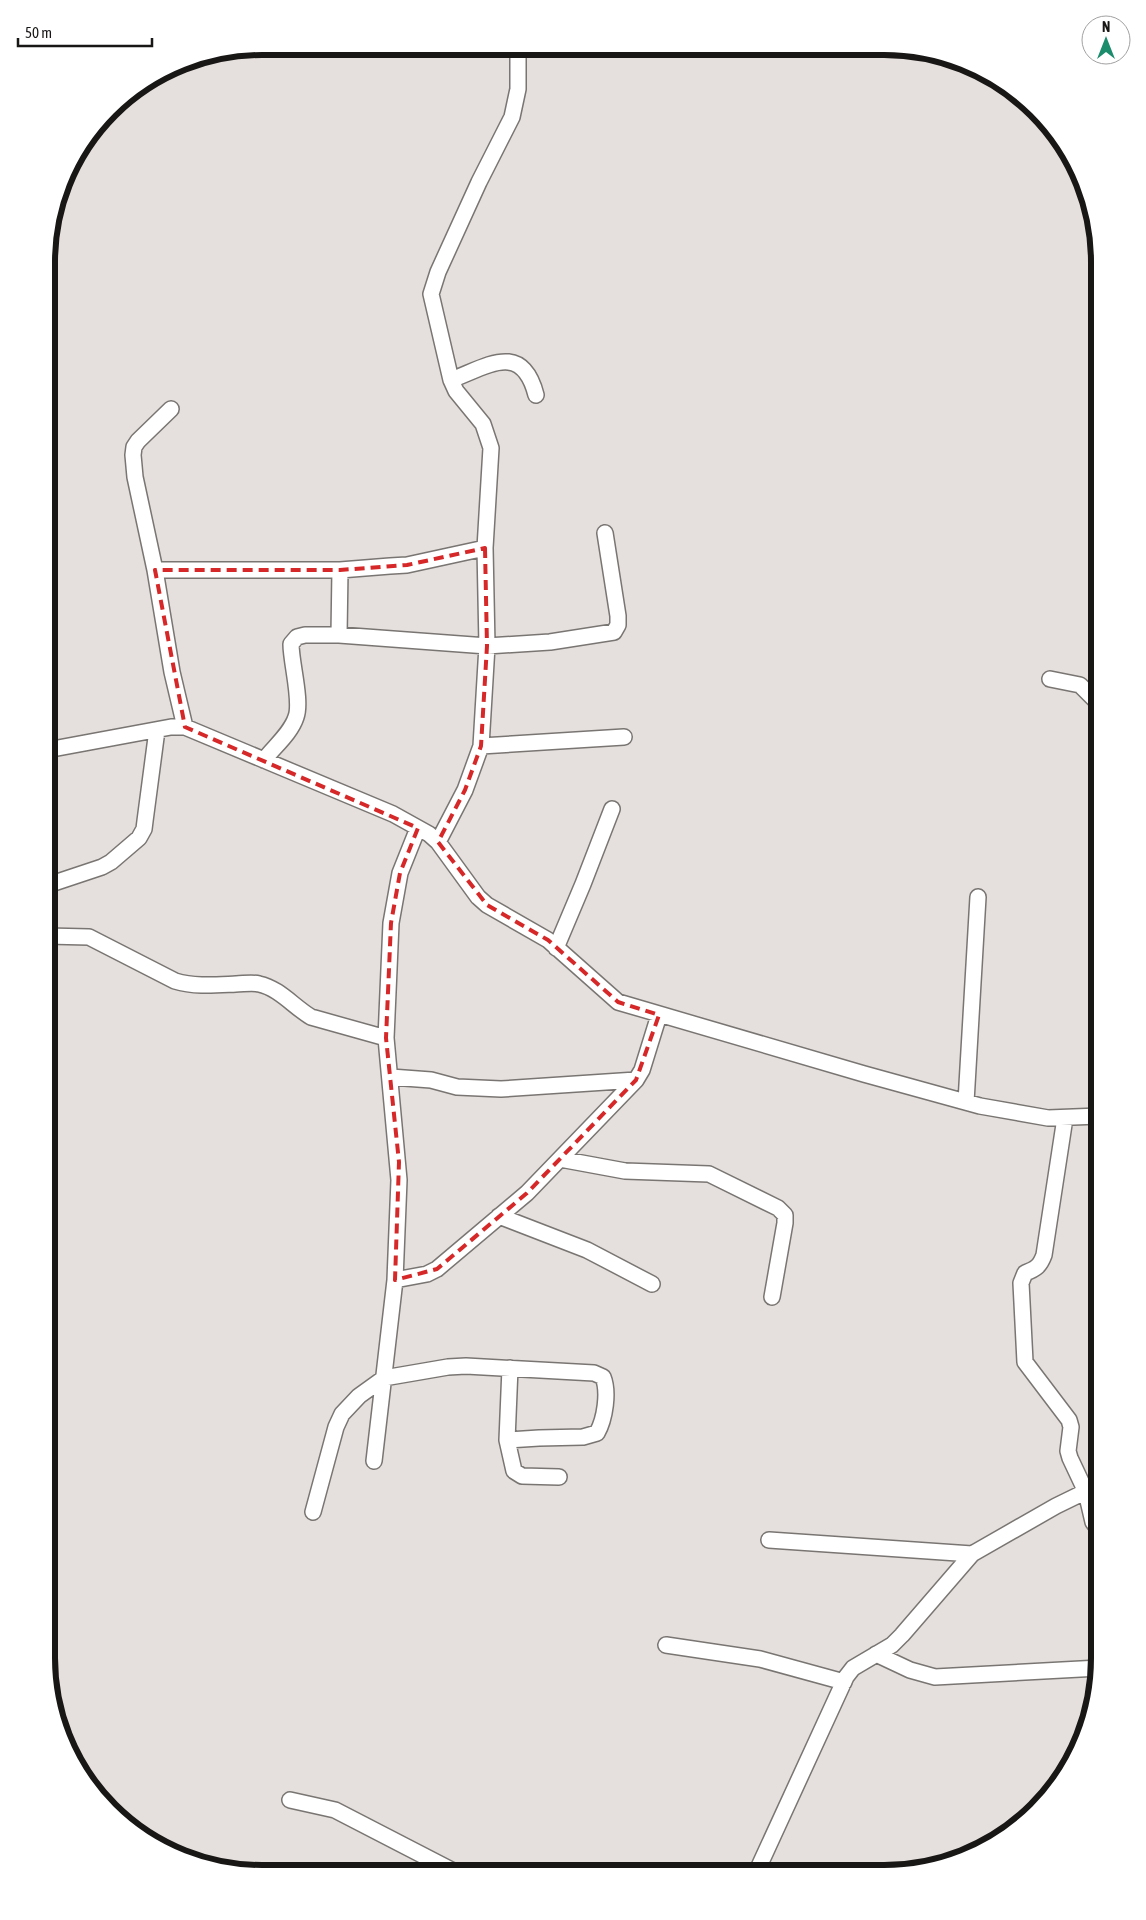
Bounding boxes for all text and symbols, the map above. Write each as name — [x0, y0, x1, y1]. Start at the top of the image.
scale bar — [18, 15, 151, 47]
north arrow — [1081, 15, 1131, 65]
text: N — [1102, 19, 1110, 35]
text: 50 m — [25, 24, 52, 41]

